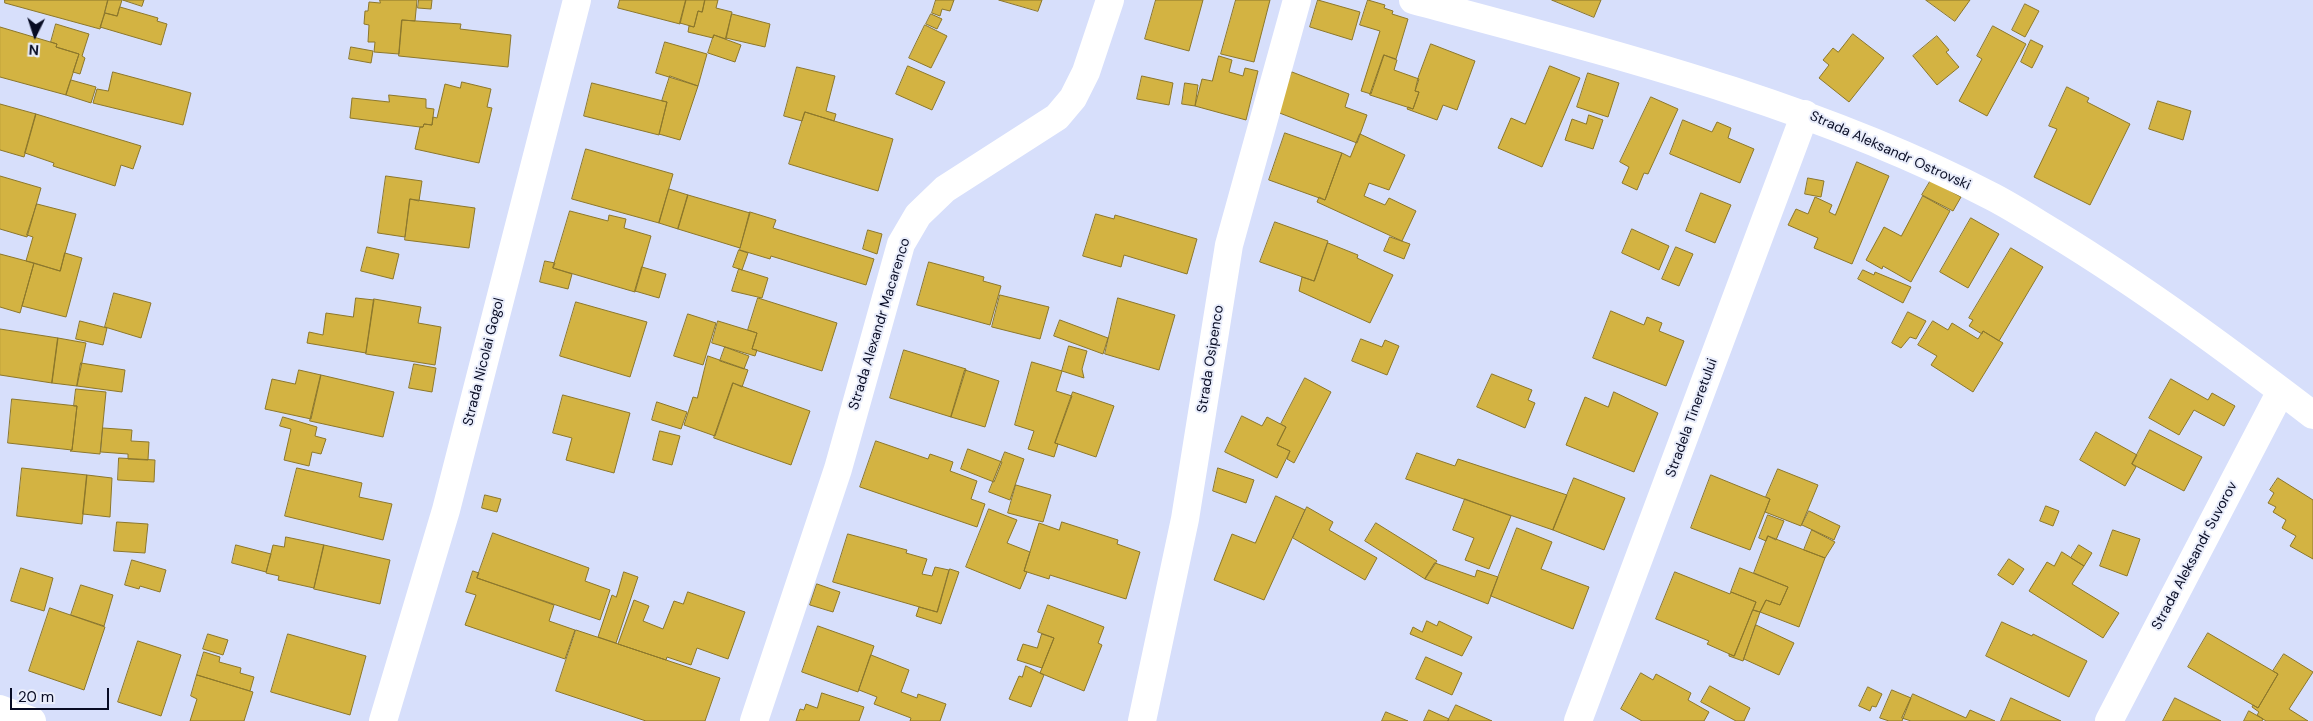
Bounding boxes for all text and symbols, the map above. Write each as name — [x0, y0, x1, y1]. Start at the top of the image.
north arrow — [10, 10, 60, 60]
text: N — [28, 41, 40, 59]
street label: Strada Aleksandr Ostrovski — [1807, 108, 1973, 194]
street label: Strada Alexandr Macarenco — [846, 236, 914, 412]
street label: Strada Nicolai Gogol — [460, 296, 508, 428]
street label: Strada Osipenco — [1194, 304, 1228, 414]
street label: Stradela Tineretului — [1663, 356, 1721, 480]
street label: Strada Aleksandr Suvorov — [2149, 479, 2241, 633]
scale bar — [12, 678, 111, 710]
text: 20 m — [18, 687, 54, 707]

